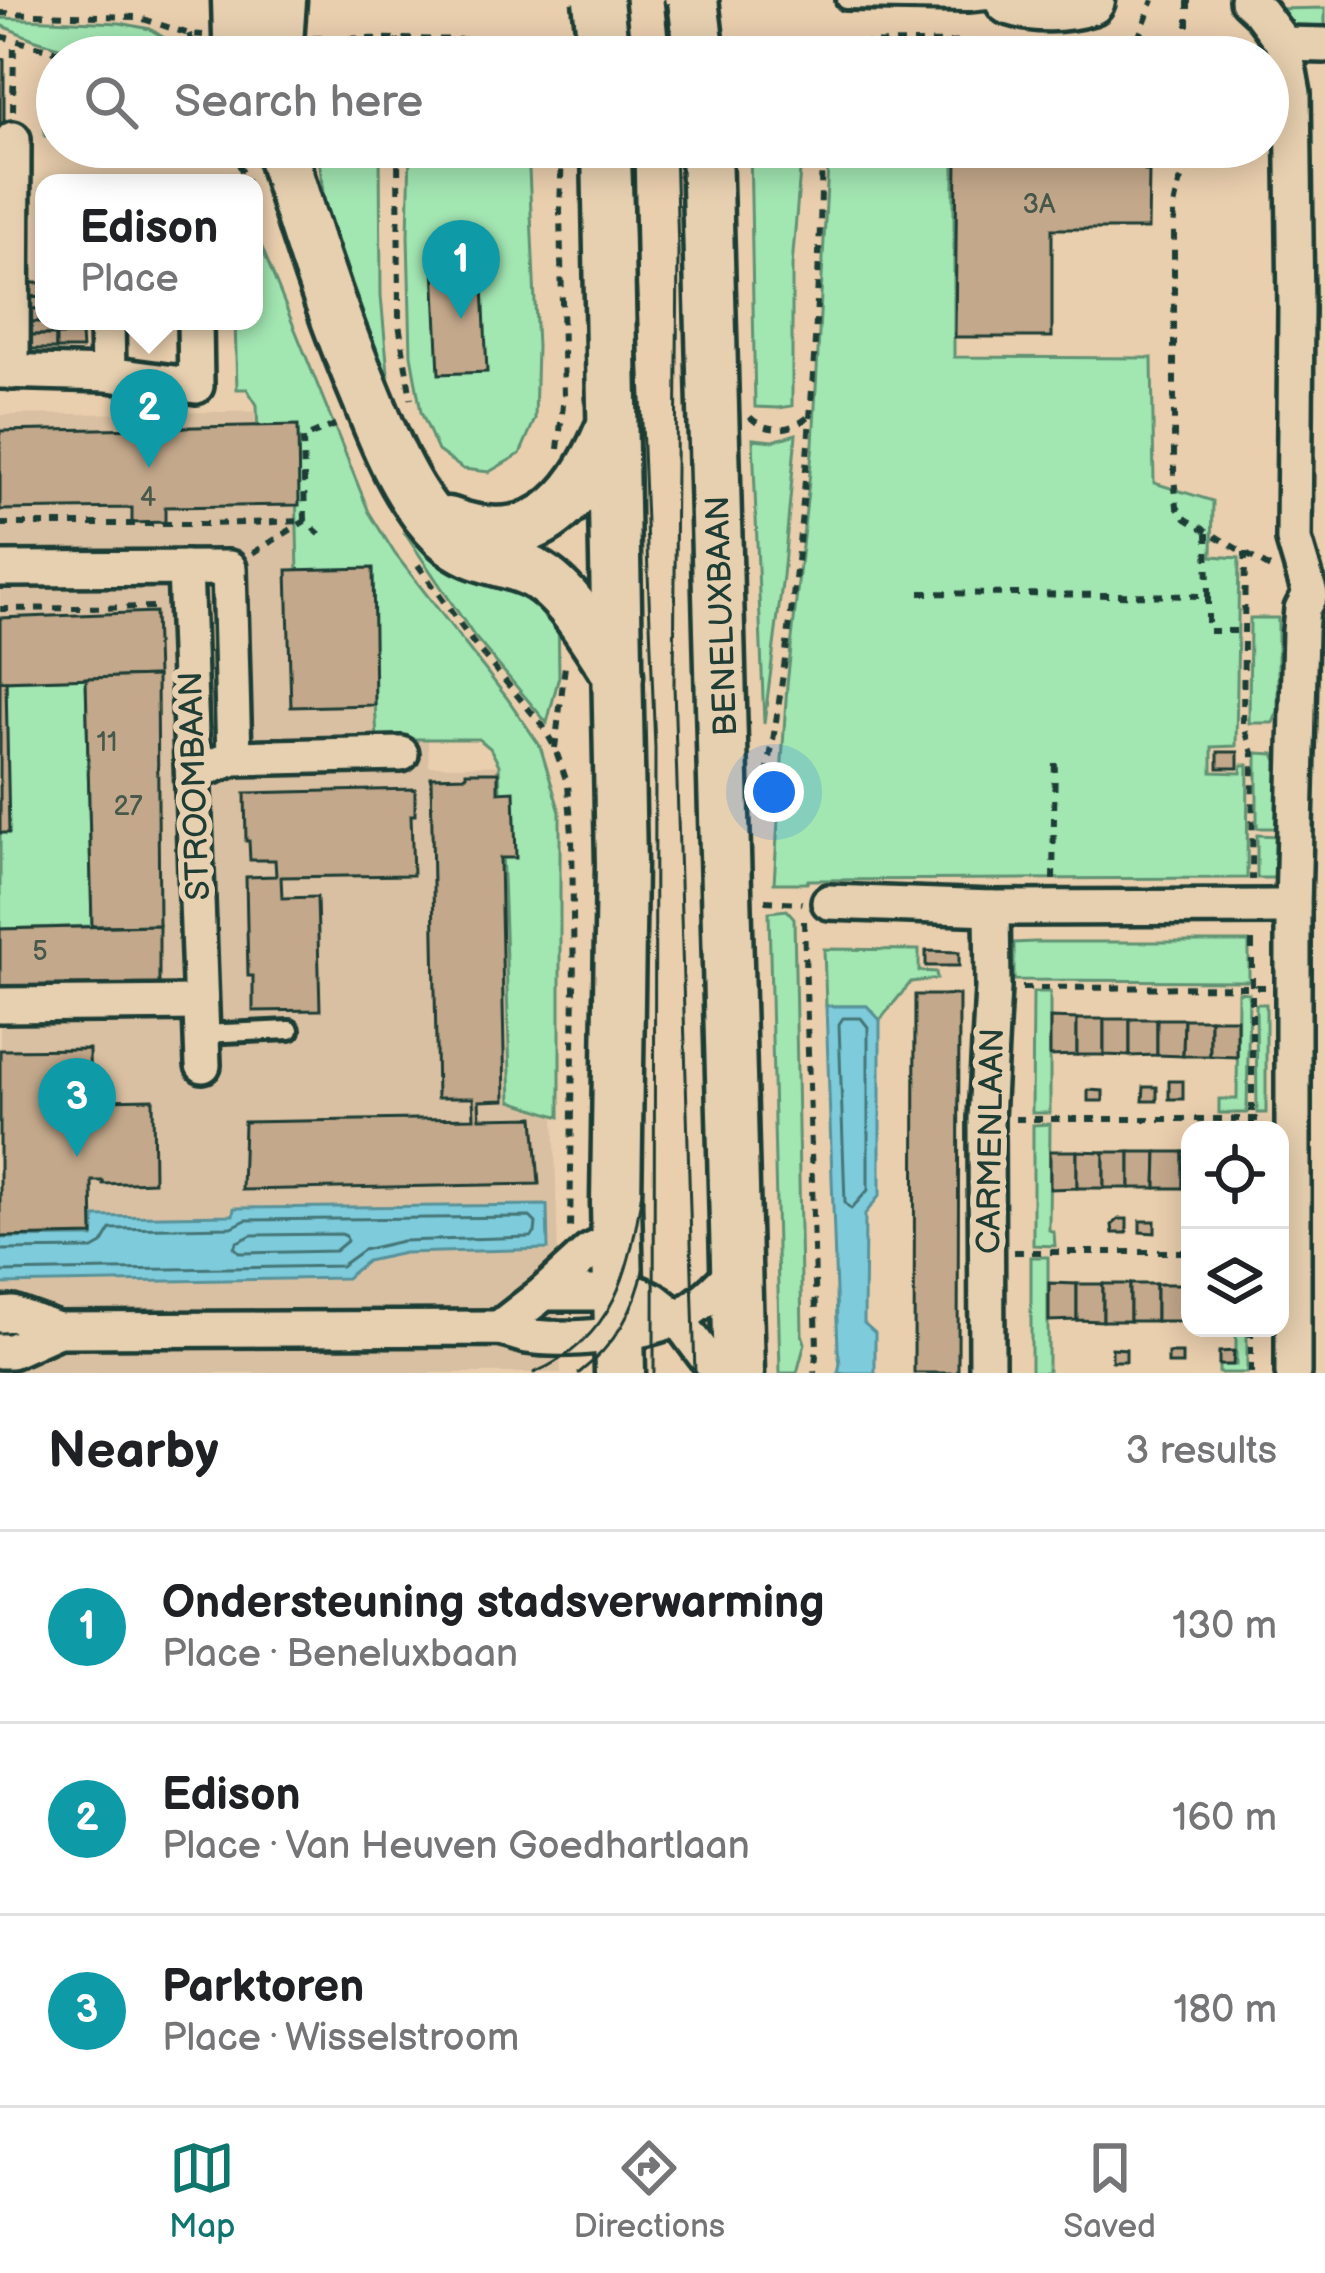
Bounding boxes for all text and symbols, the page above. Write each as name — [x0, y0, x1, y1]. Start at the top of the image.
search box — [36, 36, 1289, 168]
icon: search — [78, 69, 144, 135]
text: Search here — [174, 75, 423, 130]
popup — [35, 174, 263, 330]
house number: 3A — [1022, 189, 1056, 221]
text: Edison — [80, 201, 218, 256]
pin: 1 — [422, 220, 500, 319]
text: Place — [80, 256, 179, 303]
pin: 2 — [110, 369, 188, 468]
house number: 4 — [140, 482, 157, 514]
street label: BENELUXBAAN — [698, 495, 746, 737]
street label: STROOMBAAN — [171, 671, 219, 901]
house number: 11 — [97, 727, 117, 759]
your location — [744, 762, 804, 822]
house number: 27 — [113, 791, 143, 823]
house number: 5 — [32, 936, 48, 968]
street label: CARMENLAAN — [969, 1028, 1013, 1254]
pin: 3 — [38, 1058, 116, 1157]
map controls — [1181, 1121, 1289, 1337]
button: locate — [1181, 1121, 1289, 1229]
button: layers — [1181, 1229, 1289, 1337]
text: Nearby — [48, 1421, 219, 1482]
text: 3 results — [1125, 1428, 1277, 1475]
text: Ondersteuning stadsverwarming — [162, 1576, 825, 1631]
text: 1 — [79, 1603, 95, 1650]
text: 130 m — [1172, 1603, 1277, 1650]
text: Place · Beneluxbaan — [162, 1631, 518, 1678]
text: Edison — [162, 1768, 301, 1823]
text: 2 — [75, 1795, 99, 1842]
text: 160 m — [1172, 1795, 1277, 1842]
text: Place · Van Heuven Goedhartlaan — [162, 1823, 750, 1870]
text: Parktoren — [162, 1960, 364, 2015]
text: 3 — [76, 1987, 98, 2034]
text: 180 m — [1173, 1987, 1277, 2034]
text: Place · Wisselstroom — [162, 2015, 519, 2062]
tab: Map — [169, 2135, 235, 2247]
tab: Directions — [574, 2135, 725, 2247]
tab: Saved — [1063, 2135, 1156, 2247]

